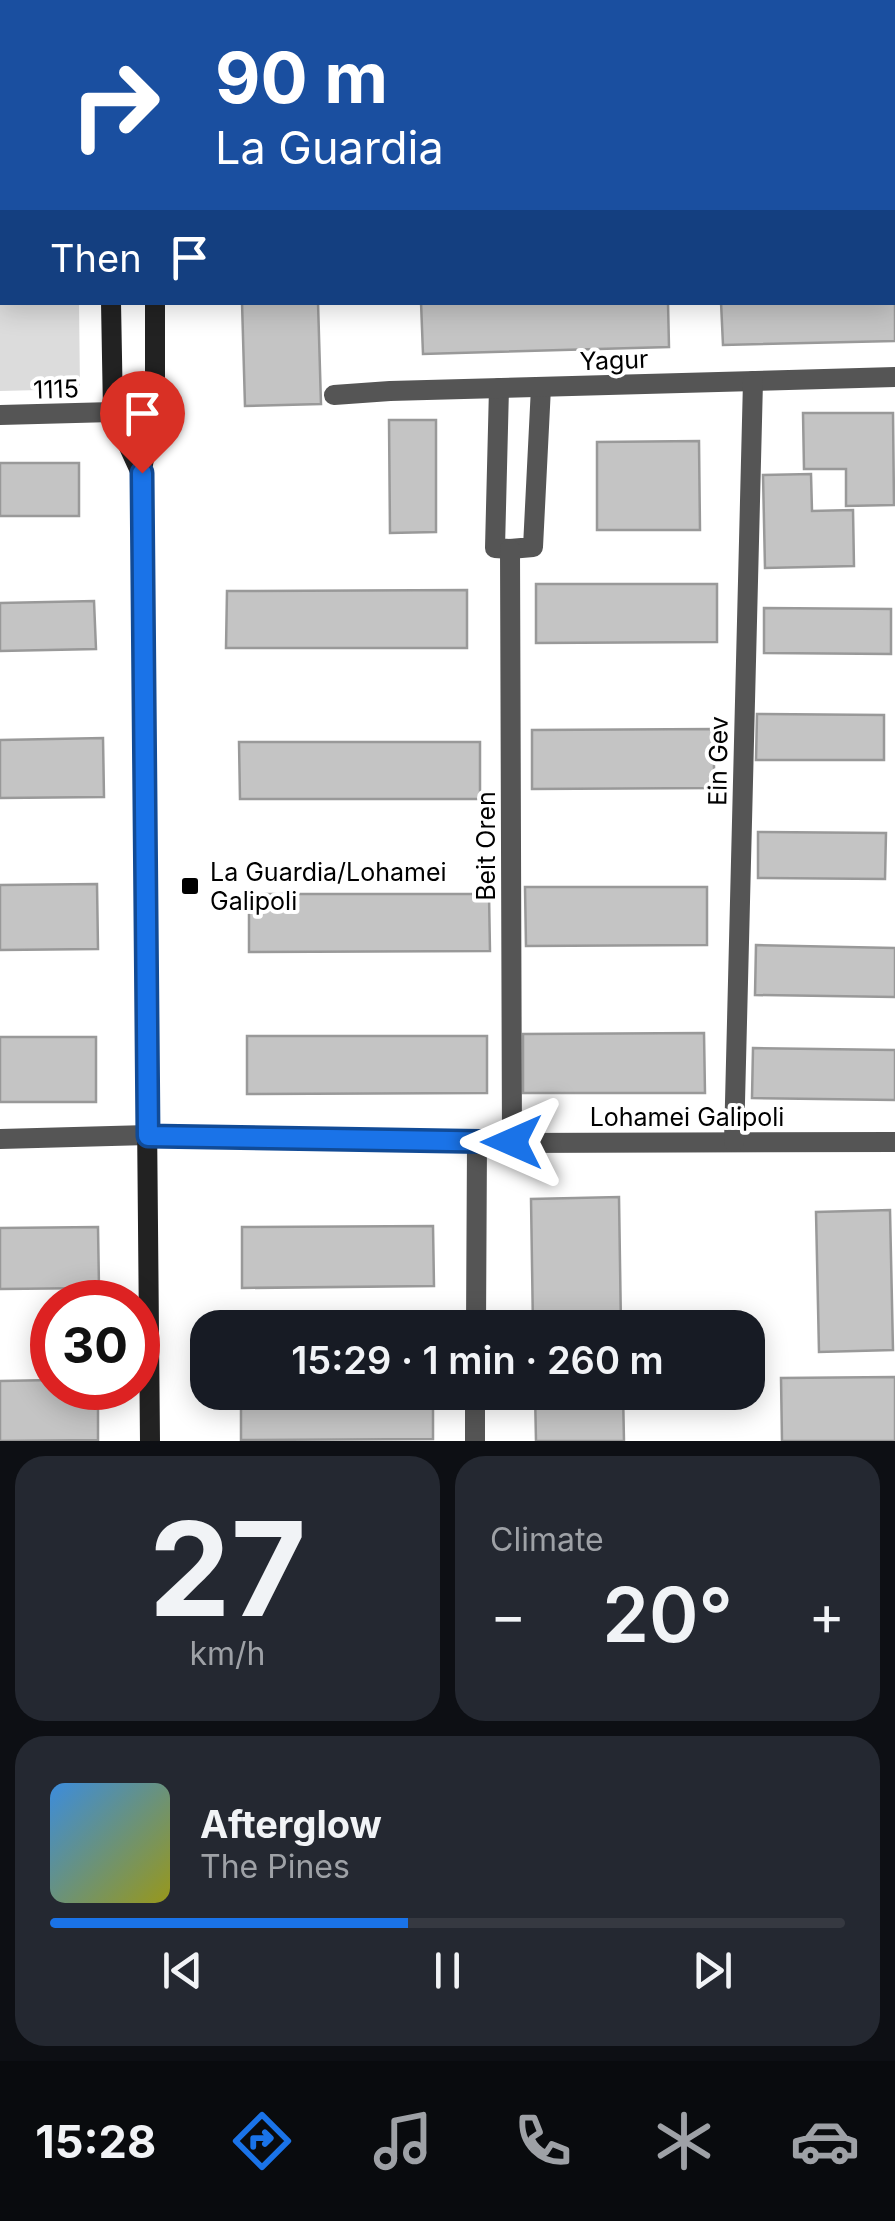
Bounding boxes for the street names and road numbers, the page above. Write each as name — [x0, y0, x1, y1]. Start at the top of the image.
street label: Yagur — [579, 344, 649, 376]
street label: 1115 — [33, 373, 79, 405]
street label: Ein Gev — [702, 716, 734, 806]
street label: Beit Oren — [471, 791, 501, 901]
street label: Lohamei Galipoli — [590, 1102, 784, 1132]

